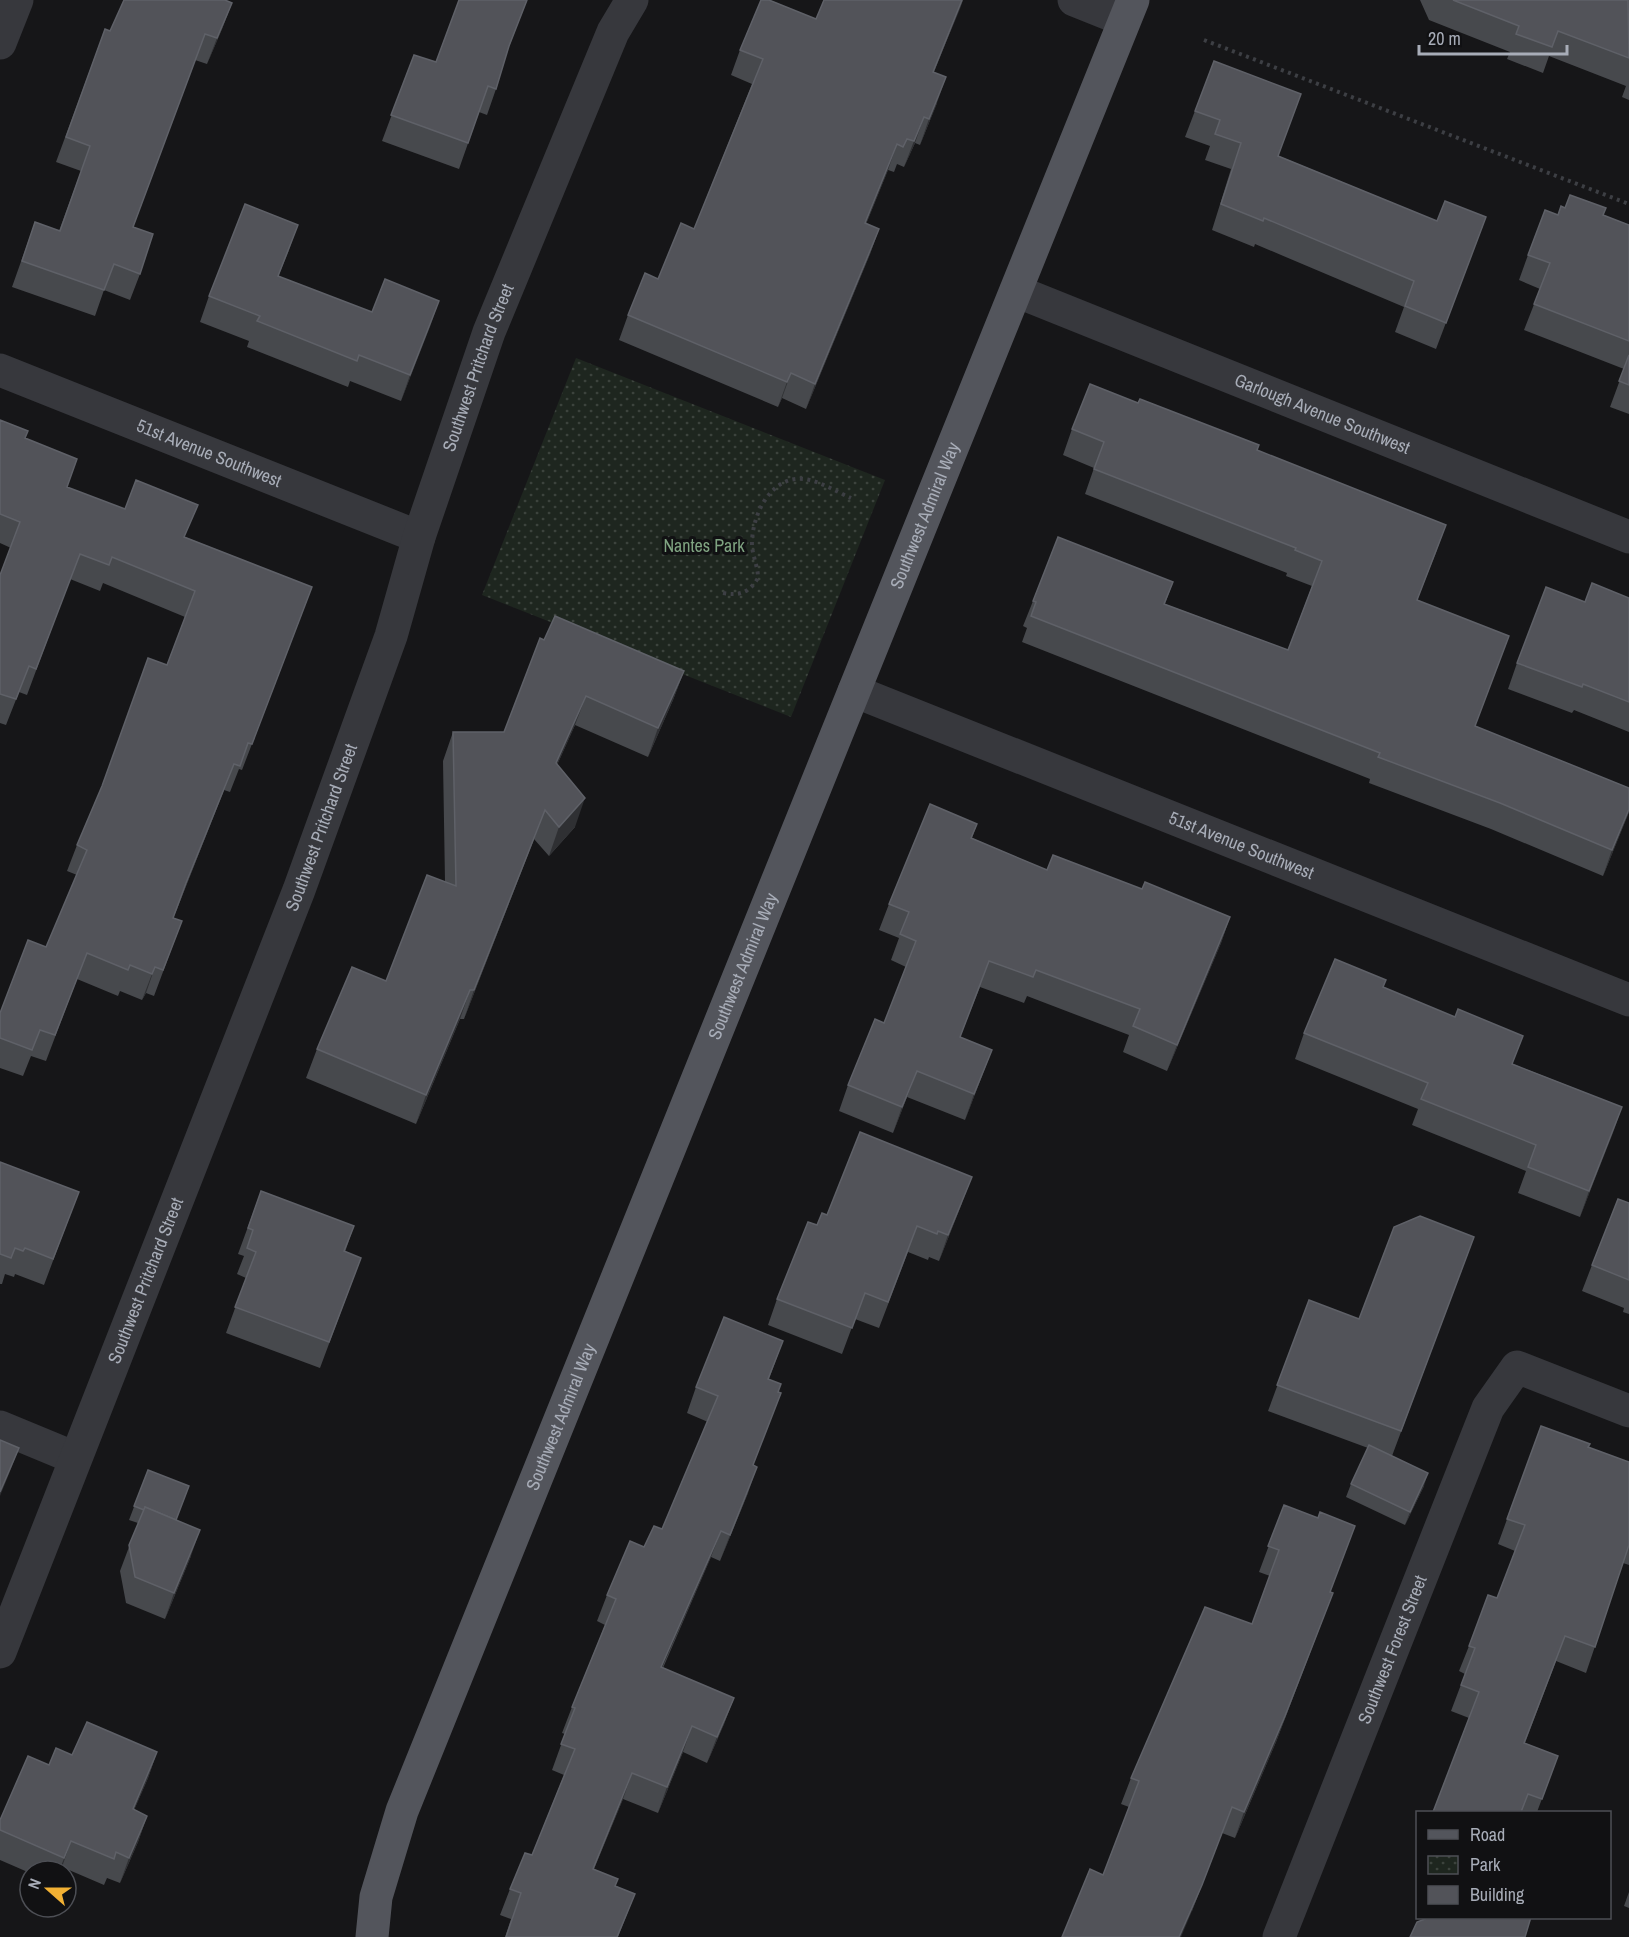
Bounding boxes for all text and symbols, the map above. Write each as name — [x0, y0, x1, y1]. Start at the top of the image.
scale bar — [1419, 18, 1568, 56]
text: 20 m — [1428, 26, 1461, 51]
street label: Southwest Pritchard Street — [436, 280, 520, 455]
street label: Garlough Avenue Southwest — [1231, 367, 1414, 460]
street label: 51st Avenue Southwest — [133, 413, 285, 493]
street label: Southwest Admiral Way — [884, 438, 965, 593]
park label: Nantes Park — [663, 533, 745, 558]
street label: Southwest Pritchard Street — [279, 740, 363, 915]
street label: 51st Avenue Southwest — [1165, 805, 1318, 885]
street label: Southwest Admiral Way — [702, 888, 784, 1043]
street label: Southwest Pritchard Street — [101, 1194, 189, 1367]
street label: Southwest Admiral Way — [520, 1339, 602, 1494]
street label: Southwest Forest Street — [1351, 1571, 1433, 1727]
legend — [1416, 1811, 1611, 1919]
text: Road — [1470, 1822, 1505, 1847]
text: Park — [1470, 1852, 1501, 1877]
north arrow — [18, 1859, 78, 1919]
text: N — [22, 1875, 46, 1892]
text: Building — [1470, 1882, 1525, 1907]

